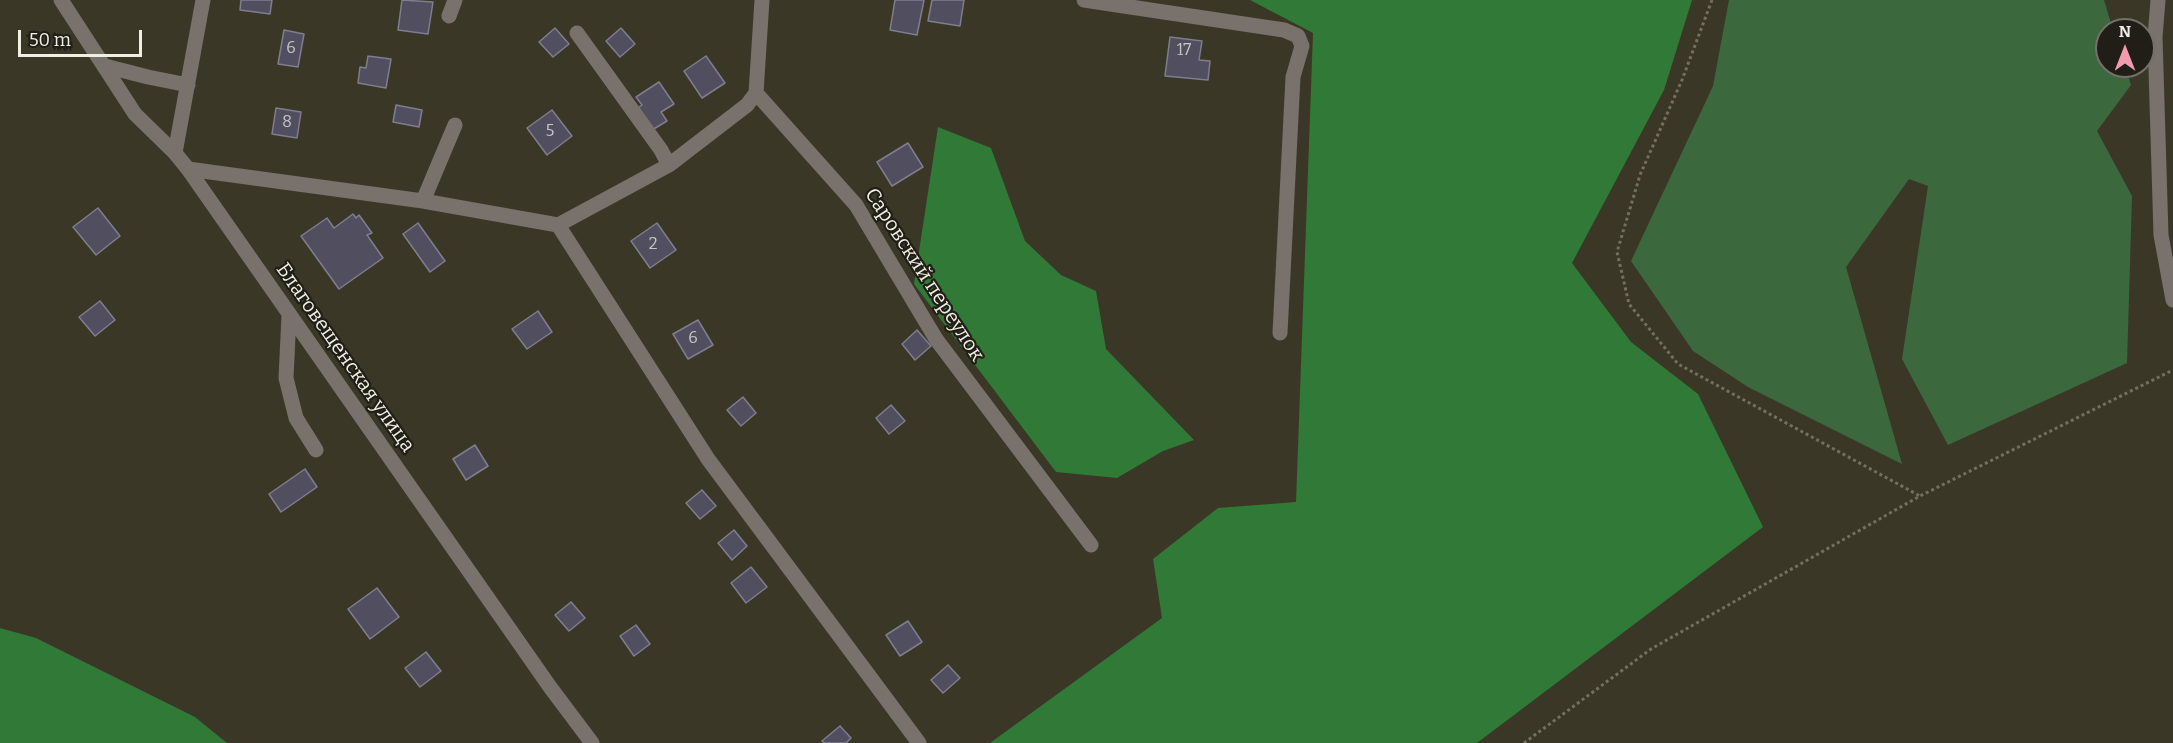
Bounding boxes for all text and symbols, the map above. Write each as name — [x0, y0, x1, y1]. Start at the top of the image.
scale bar — [21, 18, 146, 56]
north arrow — [2095, 18, 2155, 78]
text: N — [2119, 22, 2131, 41]
text: 50 m — [29, 29, 71, 51]
house number: 6 — [286, 39, 296, 59]
house number: 17 — [1177, 41, 1191, 61]
house number: 8 — [282, 113, 292, 133]
house number: 5 — [546, 122, 554, 142]
street label: Саровский переулок — [859, 184, 989, 366]
house number: 2 — [649, 235, 657, 255]
street label: Благовещенская улица — [271, 259, 419, 457]
house number: 6 — [688, 329, 698, 349]

